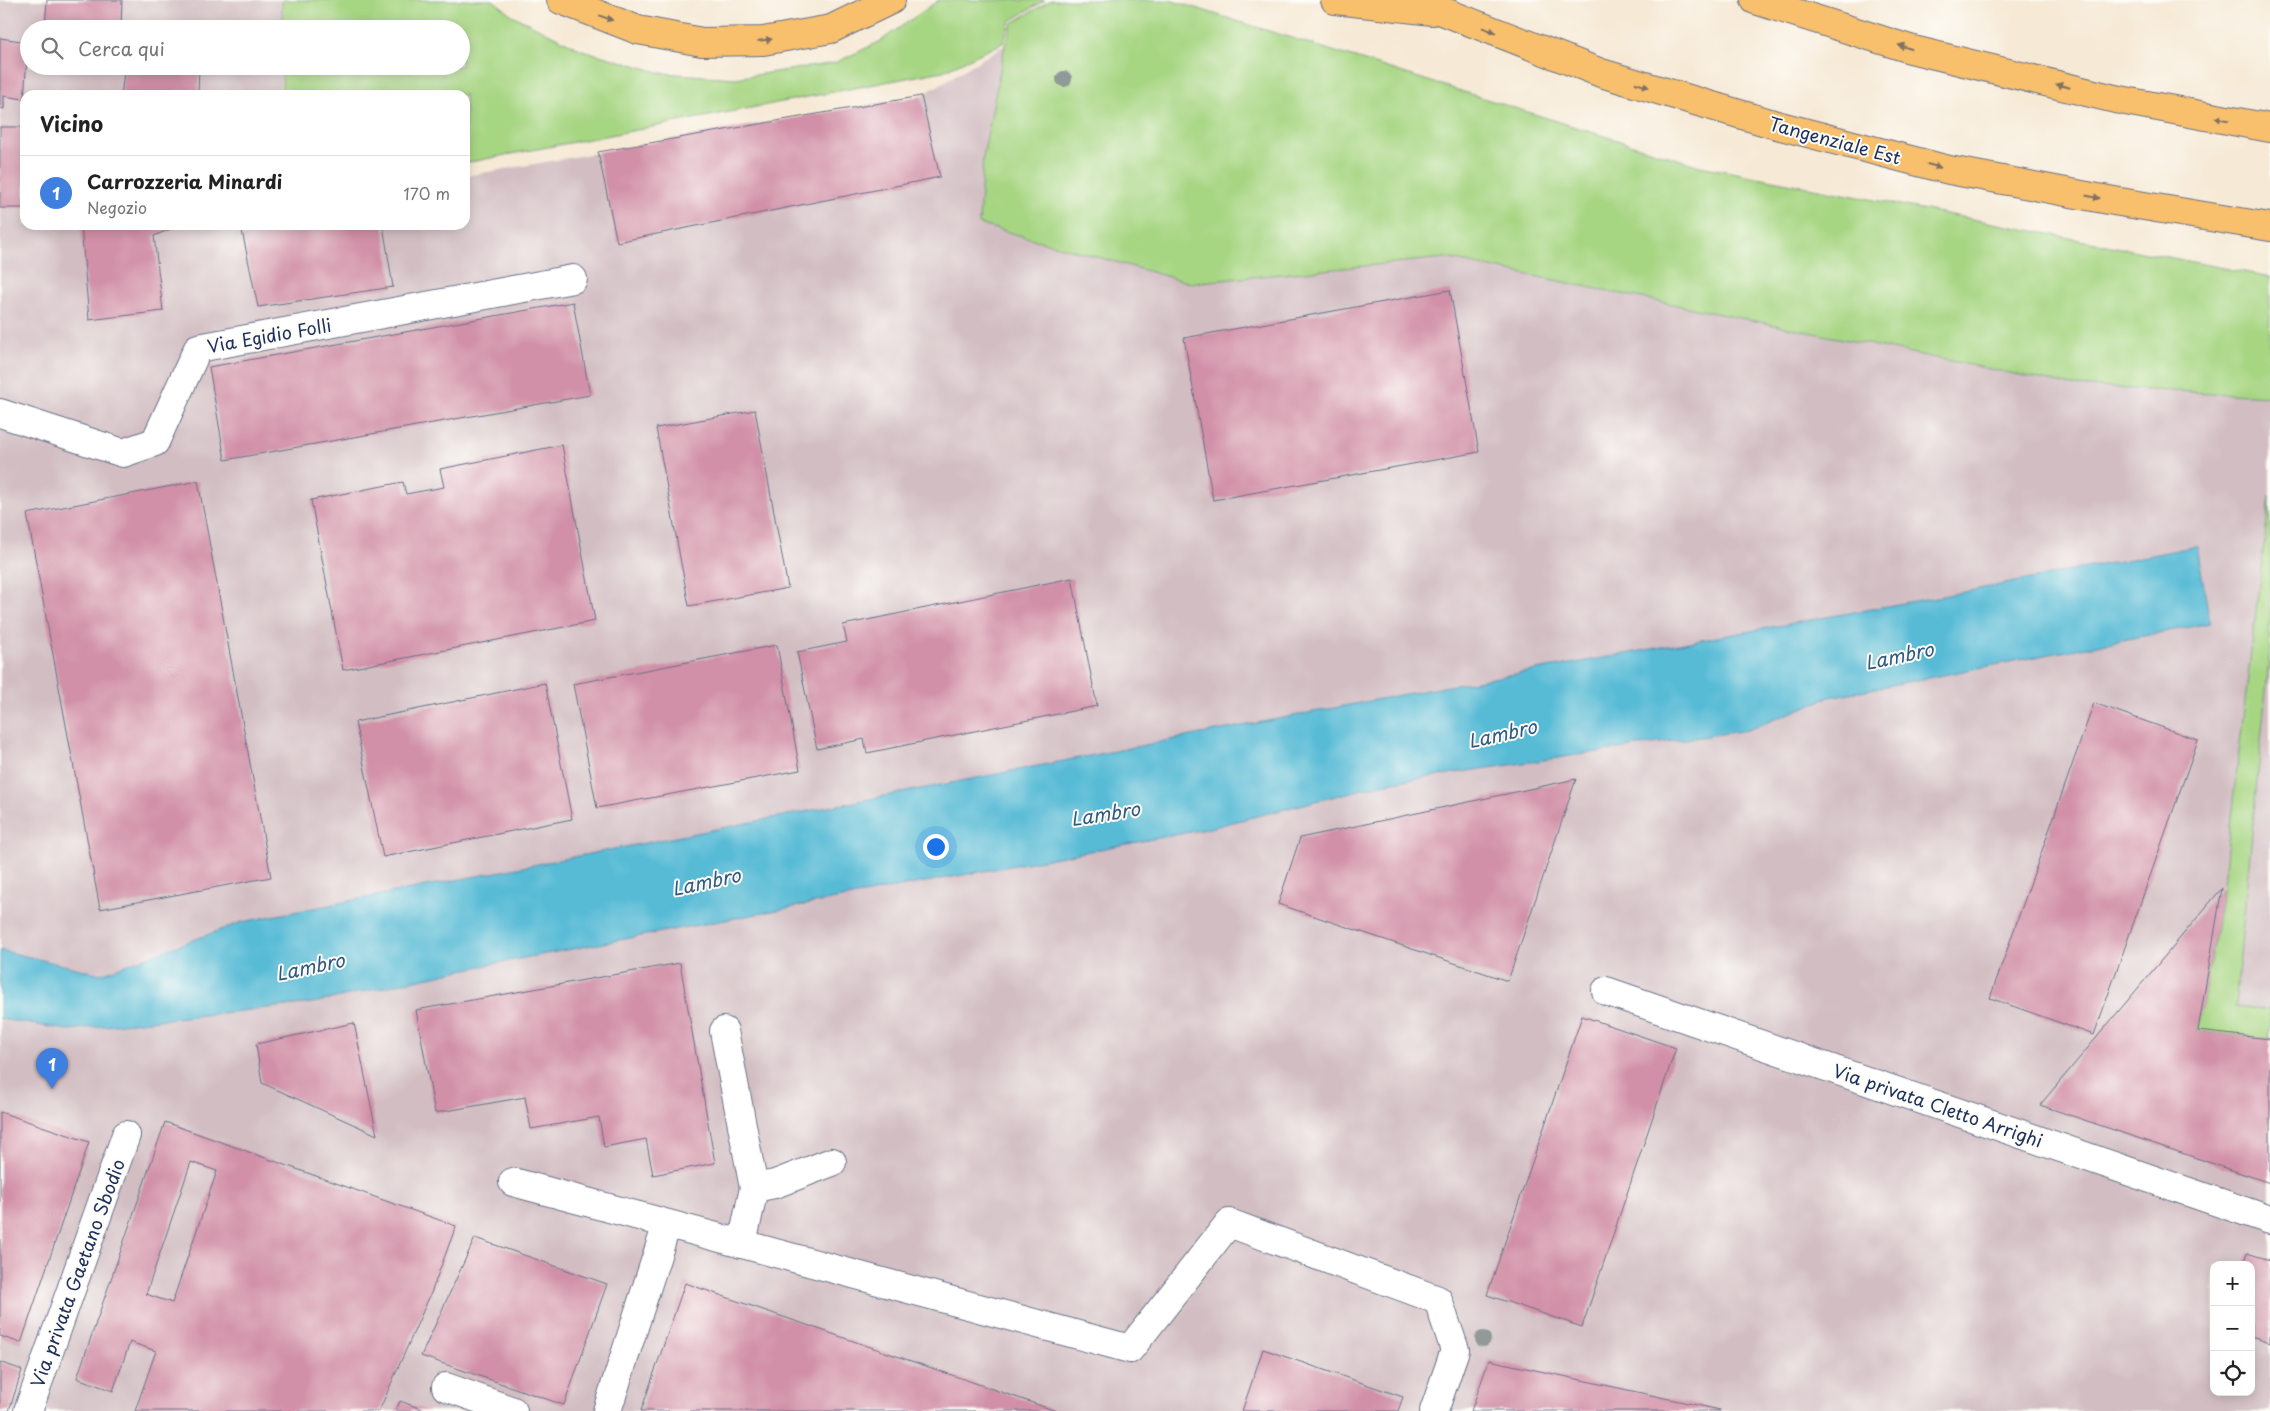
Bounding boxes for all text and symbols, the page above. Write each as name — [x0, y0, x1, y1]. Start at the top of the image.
one-way arrow — [599, 14, 614, 22]
search box — [20, 20, 470, 75]
one-way arrow — [1482, 27, 1497, 34]
icon: search — [38, 34, 66, 62]
text: Cerca qui — [78, 34, 165, 62]
one-way arrow — [757, 36, 773, 44]
one-way arrow — [1898, 43, 1913, 51]
one-way arrow — [1635, 81, 1650, 89]
one-way arrow — [2055, 82, 2070, 90]
text: Vicino — [40, 107, 103, 139]
street label: Tangenziale Est — [1766, 109, 1904, 171]
one-way arrow — [2214, 115, 2230, 123]
one-way arrow — [1926, 162, 1941, 170]
text: Carrozzeria Minardi — [87, 167, 282, 195]
text: 1 — [52, 181, 60, 205]
text: 170 m — [404, 181, 450, 205]
one-way arrow — [2085, 194, 2101, 202]
text: Negozio — [87, 195, 147, 219]
street label: Via Egidio Folli — [205, 311, 333, 359]
water label: Lambro — [1862, 634, 1937, 676]
water label: Lambro — [1465, 711, 1540, 754]
water label: Lambro — [1068, 794, 1143, 832]
your location — [923, 834, 949, 860]
water label: Lambro — [669, 860, 744, 902]
water label: Lambro — [273, 945, 348, 987]
pin: 1 — [36, 1048, 68, 1089]
street label: Via privata Cletto Arrighi — [1829, 1056, 2047, 1154]
street label: Via privata Gaetano Sbodio — [23, 1155, 131, 1391]
map controls — [2210, 1261, 2255, 1396]
button: + — [2210, 1261, 2255, 1306]
button: − — [2210, 1306, 2255, 1351]
button: locate — [2210, 1351, 2255, 1396]

